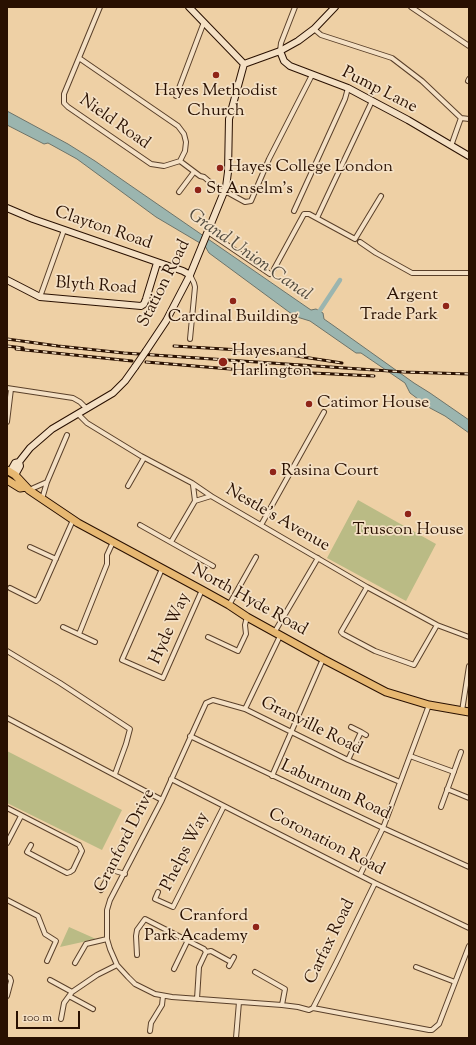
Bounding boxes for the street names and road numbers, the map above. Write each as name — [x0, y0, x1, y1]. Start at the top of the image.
street label: Pump Lane — [338, 63, 420, 119]
street label: Nield Road — [75, 91, 153, 155]
street label: Clayton Road — [52, 203, 154, 255]
street label: Station Road — [134, 237, 196, 331]
street label: Blyth Road — [55, 274, 137, 300]
street label: Nestle's Avenue — [221, 481, 333, 557]
street label: North Hyde Road — [188, 561, 310, 641]
street label: Hyde Way — [146, 590, 196, 668]
street label: Granville Road — [257, 694, 365, 760]
street label: Laburnum Road — [277, 757, 393, 825]
street label: Cranford Drive — [91, 786, 161, 896]
street label: Coronation Road — [264, 805, 388, 881]
street label: Phelps Way — [158, 809, 214, 895]
street label: Carfax Road — [302, 896, 360, 988]

